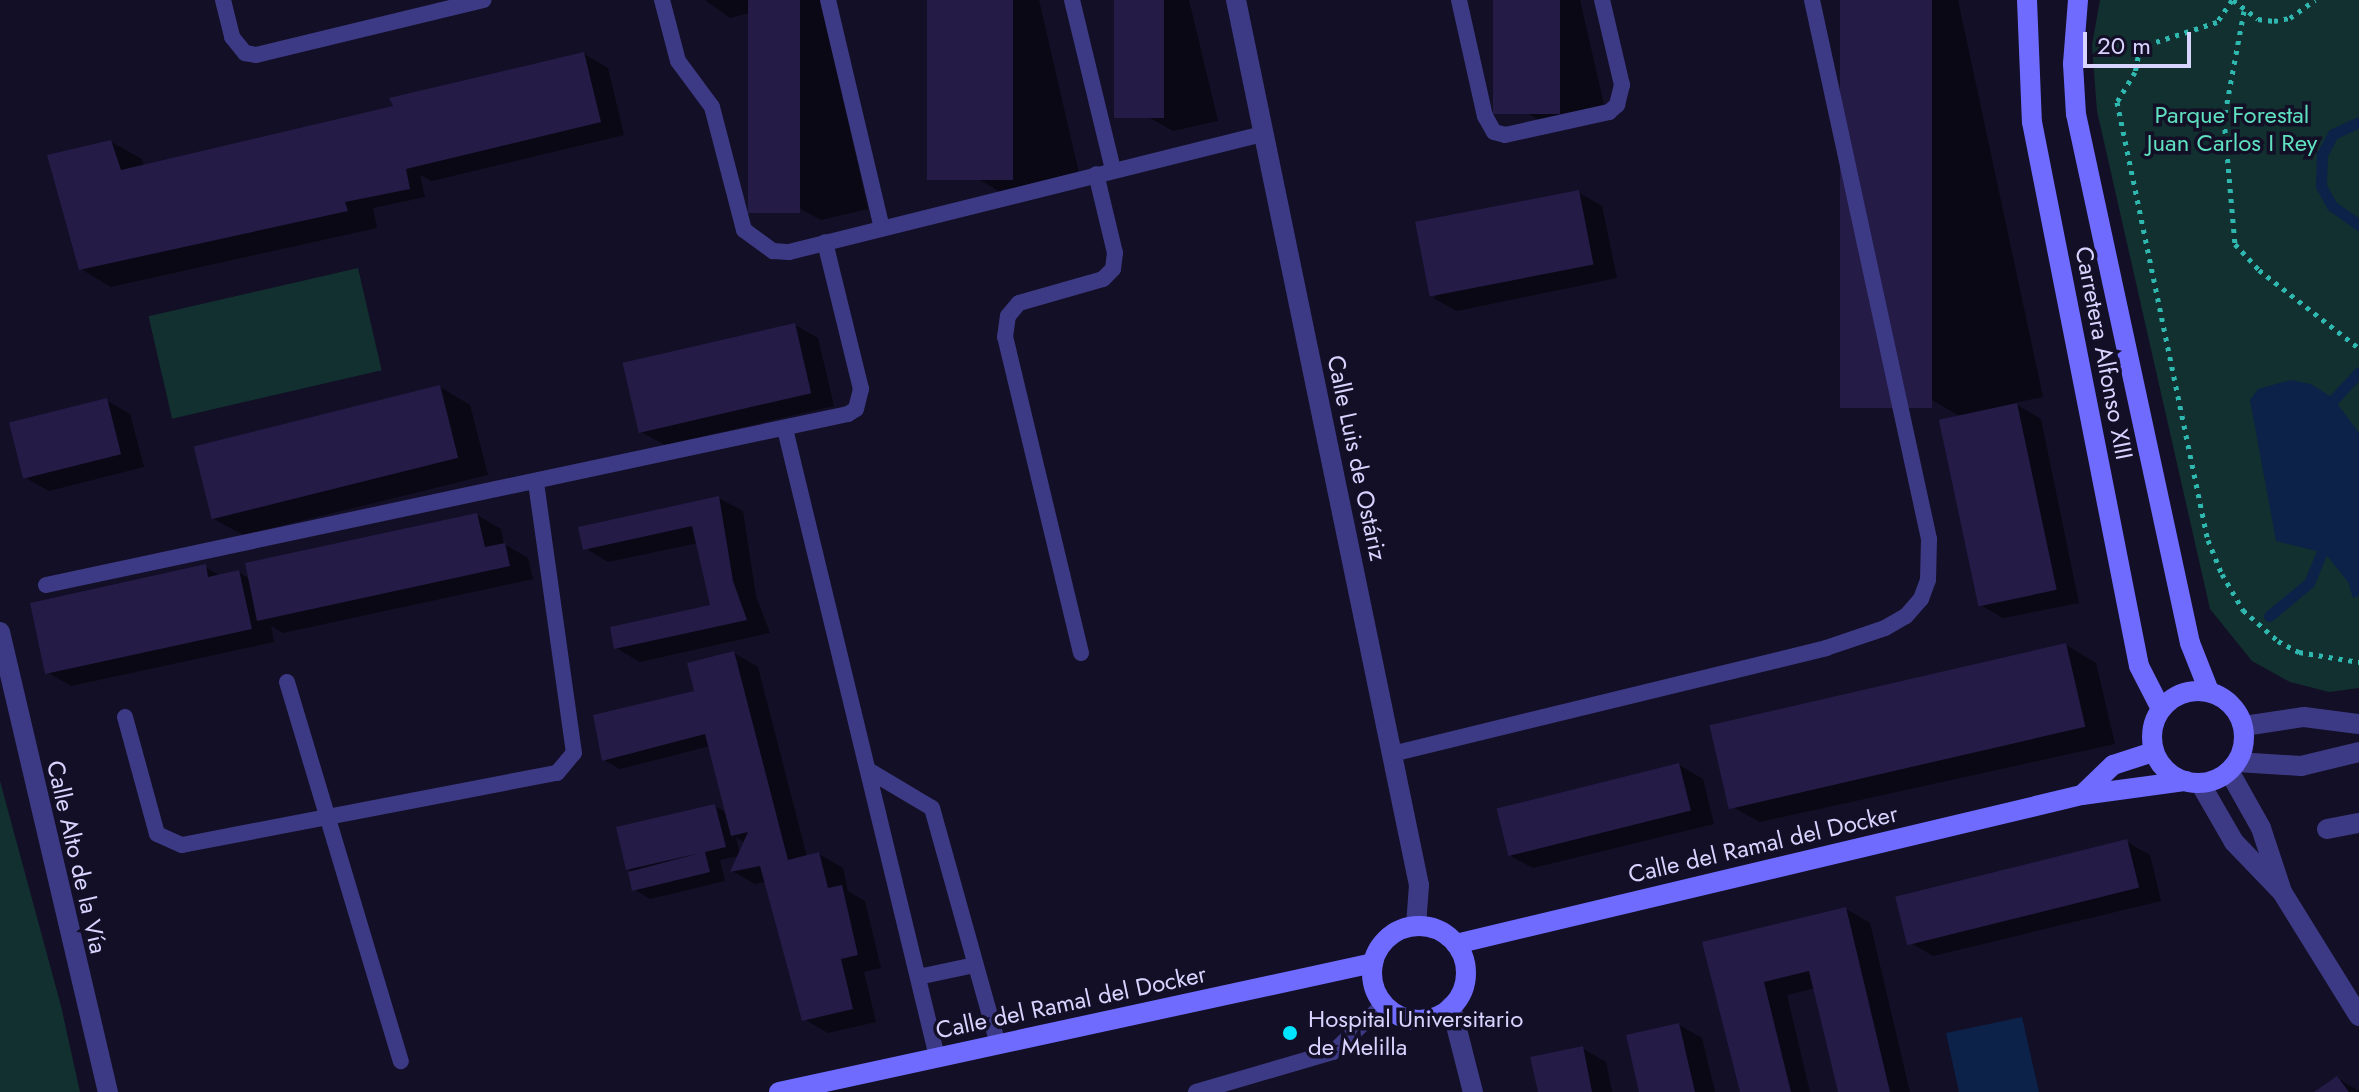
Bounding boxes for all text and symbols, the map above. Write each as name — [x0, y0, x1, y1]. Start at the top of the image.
scale bar — [2087, 16, 2195, 66]
text: 20 m — [2097, 28, 2151, 63]
park label: Parque Forestal Juan Carlos I Rey — [2147, 101, 2317, 157]
street label: Carretera Alfonso XIII — [2069, 244, 2139, 462]
street label: Calle Luis de Ostáriz — [1321, 353, 1393, 563]
street label: Calle Alto de la Vía — [41, 758, 113, 956]
street label: Calle del Ramal del Docker — [1625, 799, 1901, 889]
street label: Calle del Ramal del Docker — [933, 959, 1209, 1045]
place label: Hospital Universitario de Melilla — [1308, 1005, 1523, 1061]
marker: Hospital Universitario de Melilla — [1279, 1022, 1301, 1044]

